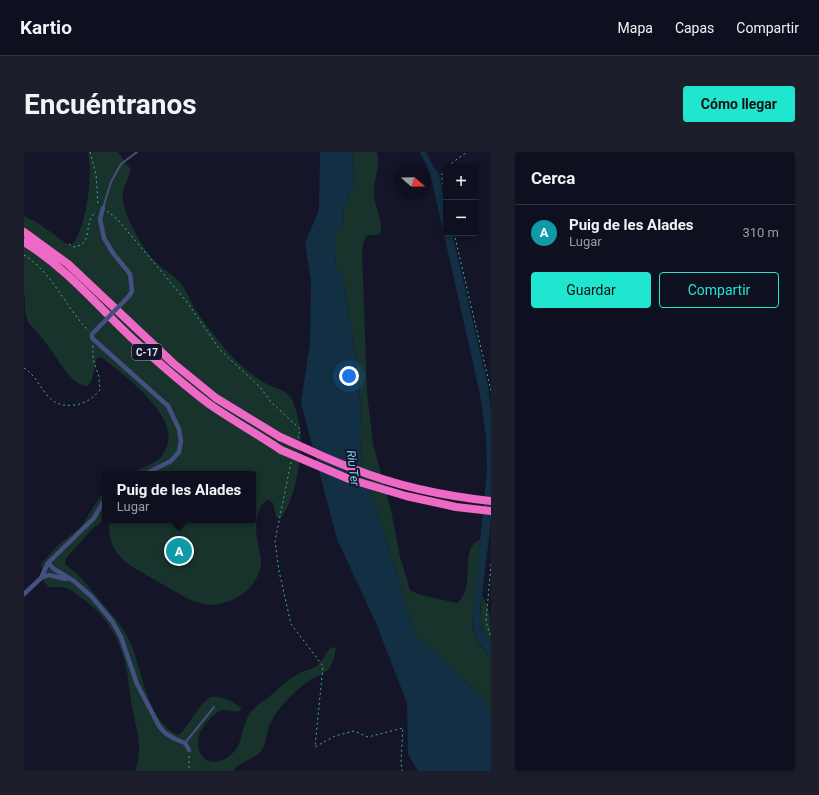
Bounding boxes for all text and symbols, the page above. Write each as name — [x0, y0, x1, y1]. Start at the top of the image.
text: Kartio — [20, 16, 72, 39]
text: Mapa — [618, 20, 653, 36]
text: Capas — [675, 20, 714, 36]
text: Compartir — [736, 20, 799, 36]
button: Cómo llegar — [683, 86, 795, 122]
text: Encuéntranos — [24, 88, 197, 121]
north arrow — [395, 164, 431, 200]
map controls — [443, 164, 479, 236]
button: + — [443, 164, 479, 200]
text: Cerca — [531, 168, 575, 188]
button: − — [443, 200, 479, 236]
text: Puig de les Alades — [569, 216, 693, 234]
text: A — [540, 225, 548, 240]
text: 310 m — [742, 225, 779, 240]
text: Lugar — [569, 234, 602, 249]
button: Guardar — [531, 272, 651, 308]
button: Compartir — [659, 272, 779, 308]
road number: C-17 — [132, 344, 162, 360]
your location — [339, 366, 359, 386]
water label: Riu Ter — [344, 449, 362, 488]
popup — [102, 471, 256, 523]
text: Puig de les Alades — [117, 481, 241, 499]
text: Lugar — [117, 499, 149, 514]
pin: A — [166, 536, 192, 566]

